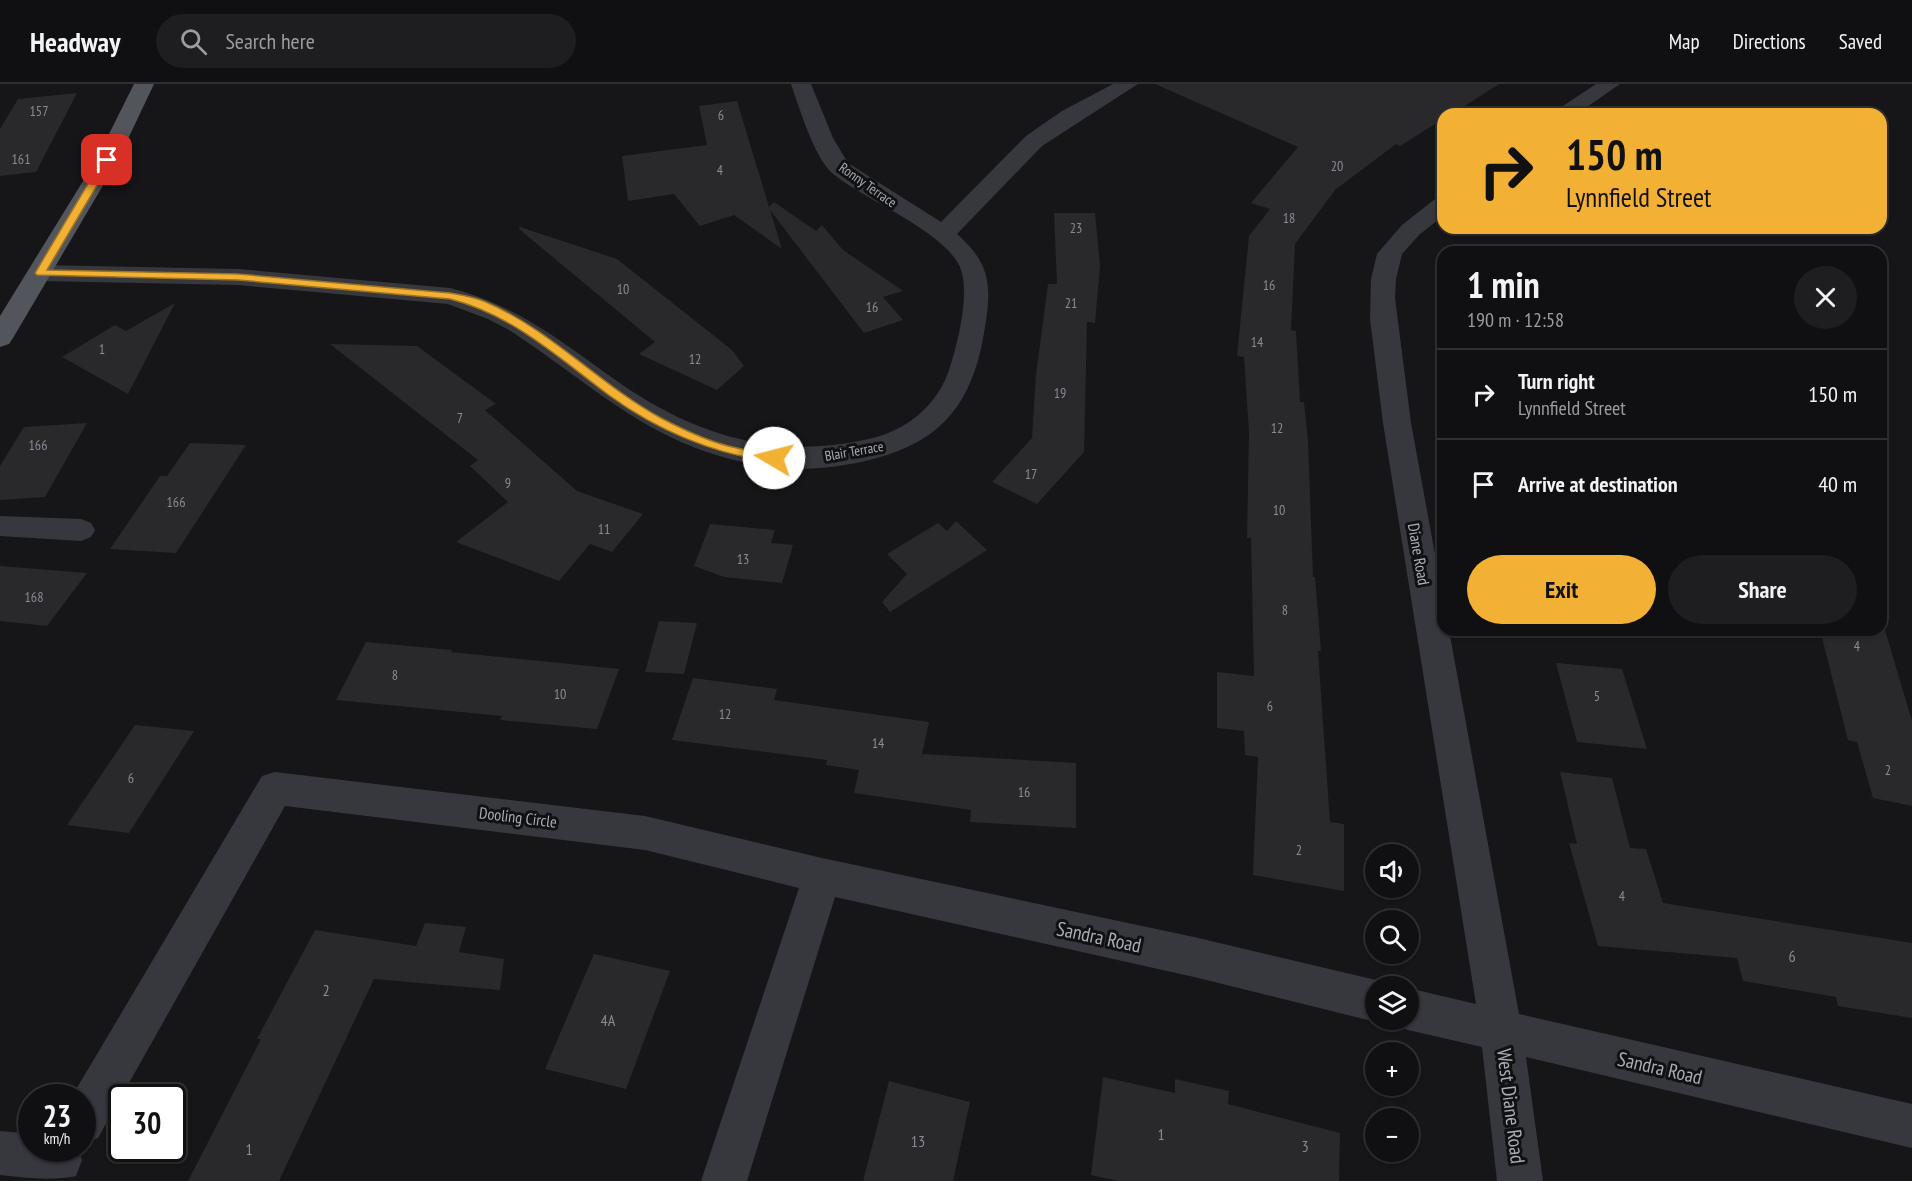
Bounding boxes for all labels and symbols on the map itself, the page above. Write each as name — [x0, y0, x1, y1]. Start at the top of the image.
house number: 157 — [30, 102, 48, 120]
house number: 6 — [718, 106, 724, 124]
pin — [81, 134, 132, 185]
house number: 161 — [12, 150, 30, 168]
house number: 20 — [1331, 157, 1343, 175]
street label: Ronny Terrace — [836, 159, 901, 212]
house number: 4 — [717, 161, 724, 179]
house number: 18 — [1283, 209, 1295, 227]
house number: 23 — [1070, 219, 1082, 237]
house number: 16 — [1263, 276, 1275, 294]
house number: 10 — [617, 280, 629, 298]
house number: 21 — [1065, 294, 1077, 312]
house number: 16 — [866, 298, 878, 316]
house number: 14 — [1251, 333, 1264, 351]
house number: 1 — [99, 340, 105, 358]
house number: 12 — [689, 350, 701, 368]
house number: 19 — [1054, 384, 1066, 402]
house number: 7 — [457, 409, 463, 427]
house number: 12 — [1271, 419, 1283, 437]
position arrow — [742, 426, 806, 490]
house number: 166 — [29, 436, 47, 454]
street label: Blair Terrace — [823, 437, 885, 465]
house number: 17 — [1025, 465, 1037, 483]
house number: 9 — [505, 474, 511, 492]
house number: 166 — [167, 493, 185, 511]
house number: 10 — [1273, 501, 1285, 519]
house number: 11 — [598, 520, 610, 538]
street label: Diane Road — [1404, 521, 1434, 587]
house number: 13 — [737, 550, 749, 568]
house number: 168 — [25, 588, 43, 606]
house number: 8 — [1282, 601, 1288, 619]
house number: 4 — [1854, 637, 1861, 655]
house number: 8 — [392, 666, 398, 684]
house number: 10 — [554, 685, 566, 703]
house number: 5 — [1594, 687, 1600, 705]
house number: 6 — [1267, 697, 1273, 715]
house number: 12 — [719, 705, 731, 723]
house number: 14 — [872, 734, 885, 752]
house number: 2 — [1885, 761, 1891, 779]
house number: 6 — [128, 769, 134, 787]
house number: 16 — [1018, 783, 1030, 801]
street label: Dooling Circle — [478, 802, 558, 832]
house number: 2 — [1296, 841, 1302, 859]
house number: 4 — [1619, 887, 1626, 905]
street label: Sandra Road — [1054, 915, 1144, 959]
house number: 6 — [1788, 946, 1796, 966]
house number: 2 — [322, 980, 330, 1000]
house number: 4A — [601, 1010, 616, 1030]
street label: Sandra Road — [1615, 1046, 1705, 1090]
street label: West Diane Road — [1491, 1047, 1531, 1165]
speed limit sign: 30 — [108, 1084, 186, 1162]
house number: 1 — [1157, 1124, 1165, 1144]
house number: 13 — [911, 1131, 925, 1151]
house number: 3 — [1301, 1136, 1309, 1156]
house number: 1 — [245, 1139, 253, 1159]

